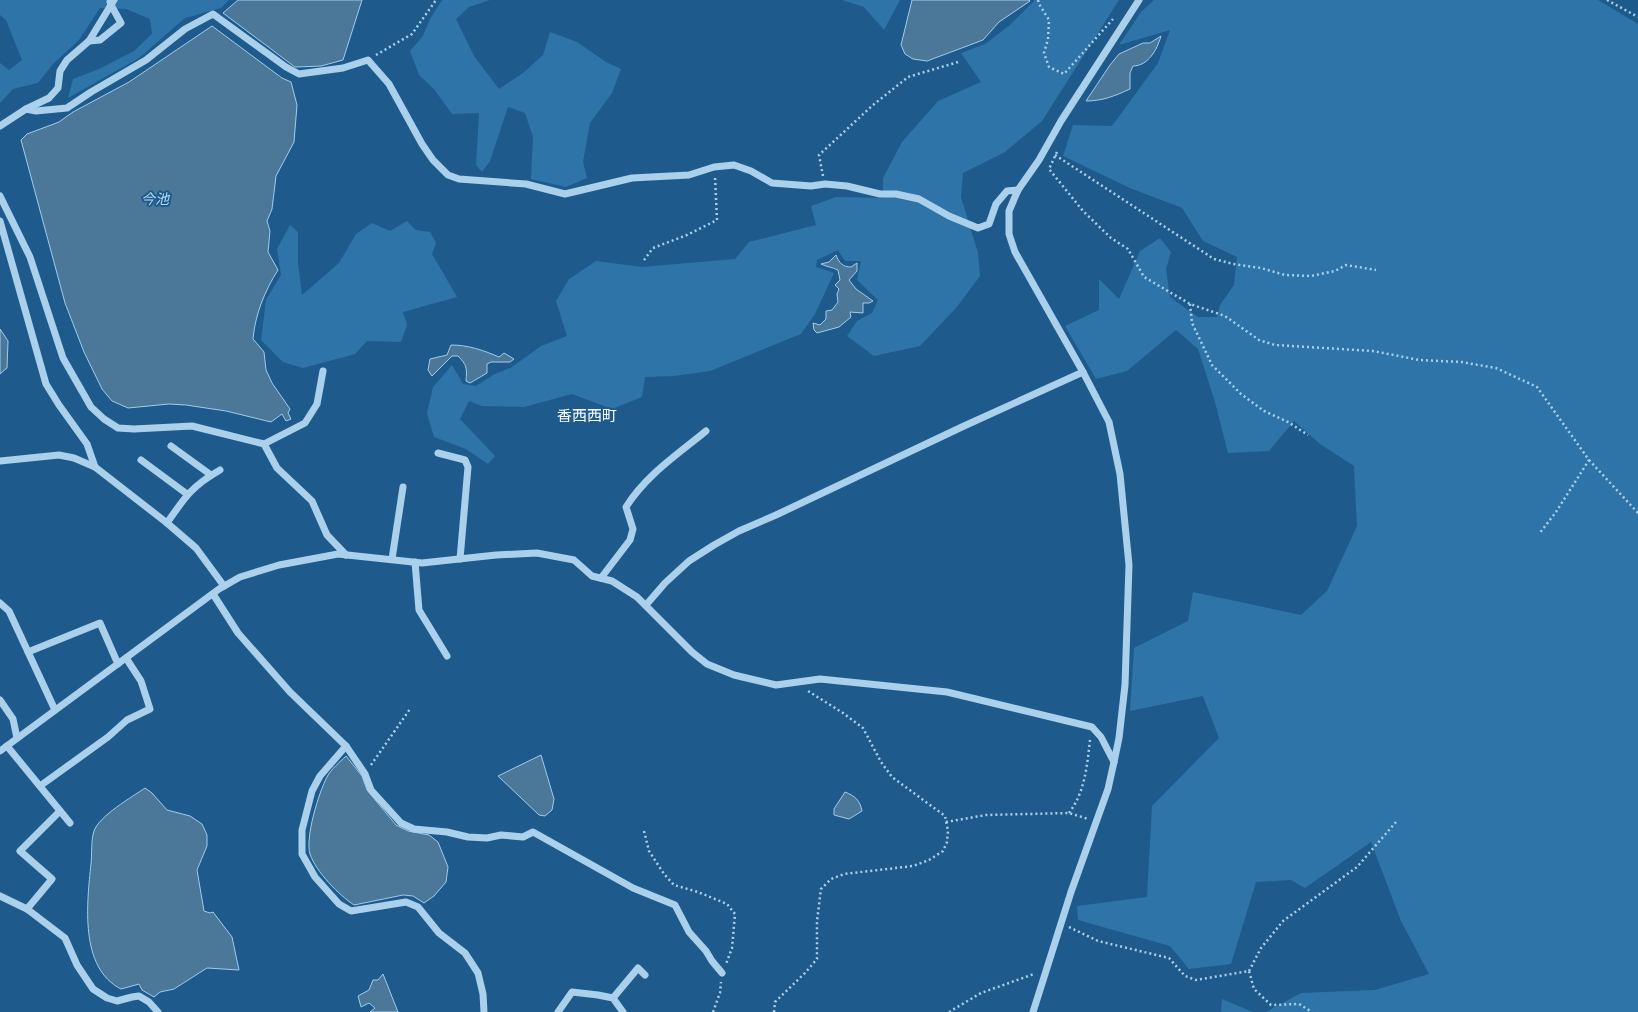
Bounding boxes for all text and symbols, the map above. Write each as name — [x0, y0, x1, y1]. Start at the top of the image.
water label: 今池 — [141, 190, 171, 208]
district label: 香西西町 — [557, 407, 617, 425]

